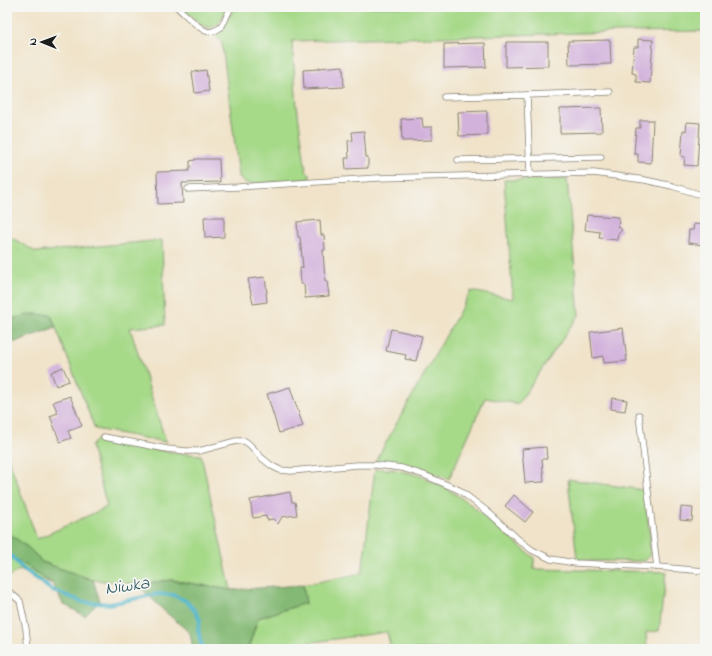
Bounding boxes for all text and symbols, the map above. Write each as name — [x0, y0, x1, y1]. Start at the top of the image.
north arrow — [22, 22, 62, 62]
text: N — [25, 38, 41, 46]
water label: Niwka — [103, 571, 151, 603]

